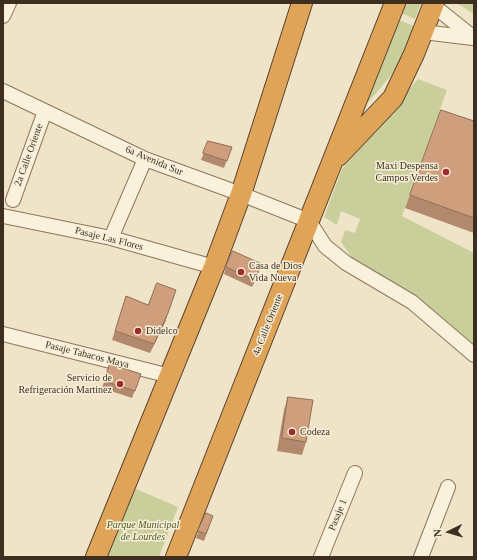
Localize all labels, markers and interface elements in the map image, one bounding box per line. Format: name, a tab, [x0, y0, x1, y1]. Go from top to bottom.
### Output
street label: 2a Calle Oriente	[12, 122, 46, 188]
street label: 6a Avenida Sur	[123, 143, 185, 179]
place label: Maxi Despensa Campos Verdes	[376, 160, 438, 184]
marker: Maxi Despensa Campos Verdes	[441, 167, 451, 177]
street label: Pasaje Las Flores	[74, 225, 144, 253]
place label: Casa de Dios Vida Nueva	[249, 260, 302, 284]
marker: Casa de Dios Vida Nueva	[236, 267, 246, 277]
street label: 4a Calle Oriente	[250, 292, 286, 358]
place label: Didelco	[146, 325, 178, 337]
marker: Didelco	[133, 326, 143, 336]
street label: Pasaje Tabacos Maya	[44, 339, 130, 371]
place label: Servicio de Refrigeración Martinez	[18, 372, 112, 396]
marker: Servicio de Refrigeración Martinez	[115, 379, 125, 389]
place label: Codeza	[300, 426, 330, 438]
marker: Codeza	[287, 427, 297, 437]
street label: Pasaje 1	[326, 497, 350, 533]
north arrow	[429, 512, 469, 552]
park label: Parque Municipal de Lourdes	[107, 519, 179, 542]
text: N	[431, 529, 443, 538]

